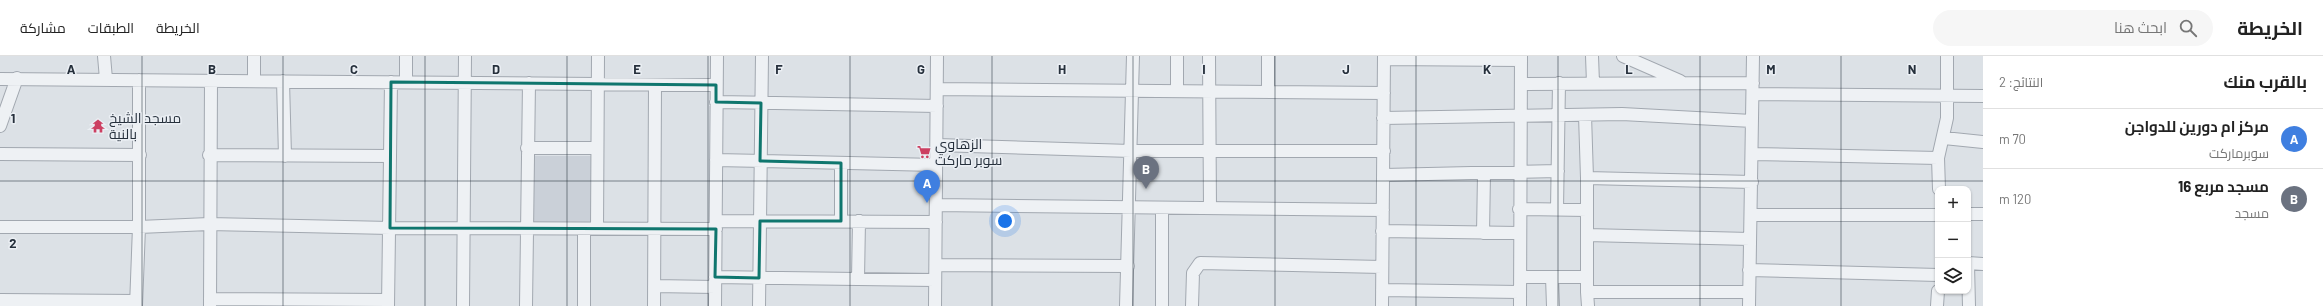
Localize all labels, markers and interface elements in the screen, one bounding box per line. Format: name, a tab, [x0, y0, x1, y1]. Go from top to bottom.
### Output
search box	[1933, 10, 2213, 46]
text: الخريطة	[2237, 16, 2303, 39]
icon: search	[2177, 17, 2199, 39]
text: ابحث هنا	[2114, 18, 2167, 36]
text: مشاركة	[20, 19, 66, 36]
text: الطبقات	[88, 19, 134, 36]
text: الخريطة	[156, 19, 200, 36]
text: A	[67, 61, 76, 77]
text: B	[208, 61, 216, 77]
text: C	[350, 61, 358, 77]
text: D	[492, 61, 500, 77]
text: E	[633, 61, 641, 77]
text: F	[775, 61, 783, 77]
text: G	[917, 61, 925, 77]
text: H	[1058, 61, 1066, 77]
text: I	[1202, 61, 1206, 77]
text: J	[1342, 61, 1350, 77]
text: K	[1483, 61, 1491, 77]
text: L	[1625, 61, 1633, 77]
text: M	[1766, 61, 1776, 77]
text: N	[1908, 61, 1916, 77]
text: بالقرب منك	[2223, 71, 2307, 91]
text: النتائج: 2	[1999, 74, 2043, 90]
place label: مسجد الشيخ بالنية	[109, 109, 181, 142]
text: 1	[11, 110, 15, 126]
text: مركز ام دورين للدواجن	[2125, 117, 2269, 135]
temple icon: مسجد الشيخ بالنية	[90, 118, 106, 134]
text: 70 m	[1999, 131, 2026, 147]
text: A	[2290, 131, 2298, 147]
place label: الزهاوي سوبر ماركت	[935, 135, 1002, 168]
supermarket icon: الزهاوي سوبر ماركت	[916, 144, 932, 160]
text: سوبرماركت	[2209, 145, 2269, 161]
pin: B	[1133, 156, 1159, 189]
pin: A	[914, 170, 940, 203]
text: مسجد مربع 16	[2178, 177, 2269, 195]
map controls	[1935, 186, 1971, 294]
button: +	[1935, 186, 1971, 222]
text: 120 m	[1999, 191, 2031, 207]
text: B	[2290, 191, 2298, 207]
text: مسجد	[2235, 205, 2269, 221]
your location	[995, 211, 1015, 231]
button: −	[1935, 222, 1971, 258]
text: 2	[9, 235, 17, 251]
button: layers	[1935, 258, 1971, 294]

